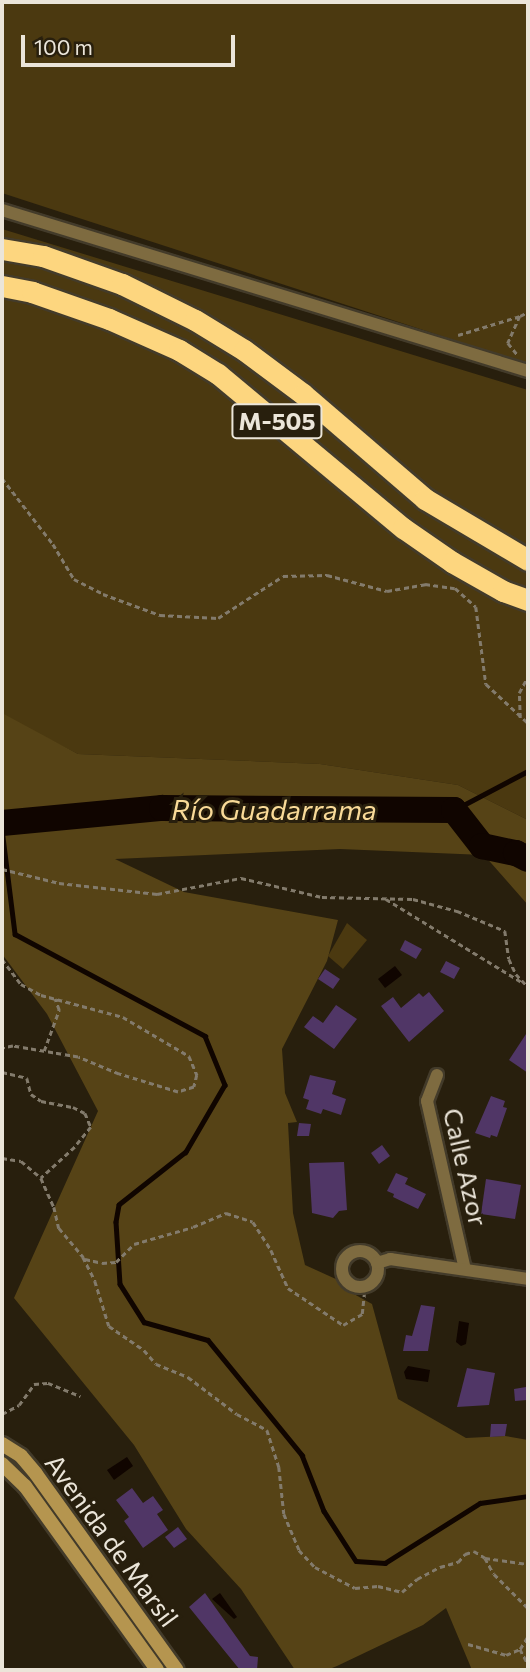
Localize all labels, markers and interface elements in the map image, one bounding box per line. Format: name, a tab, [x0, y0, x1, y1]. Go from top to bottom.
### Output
scale bar	[24, 21, 238, 65]
text: 100 m	[34, 34, 93, 59]
road number: M-505	[230, 400, 324, 442]
water label: Río Guadarrama	[171, 792, 377, 826]
street label: Calle Azor	[437, 1105, 495, 1229]
street label: Avenida de Marsil	[39, 1448, 185, 1632]

